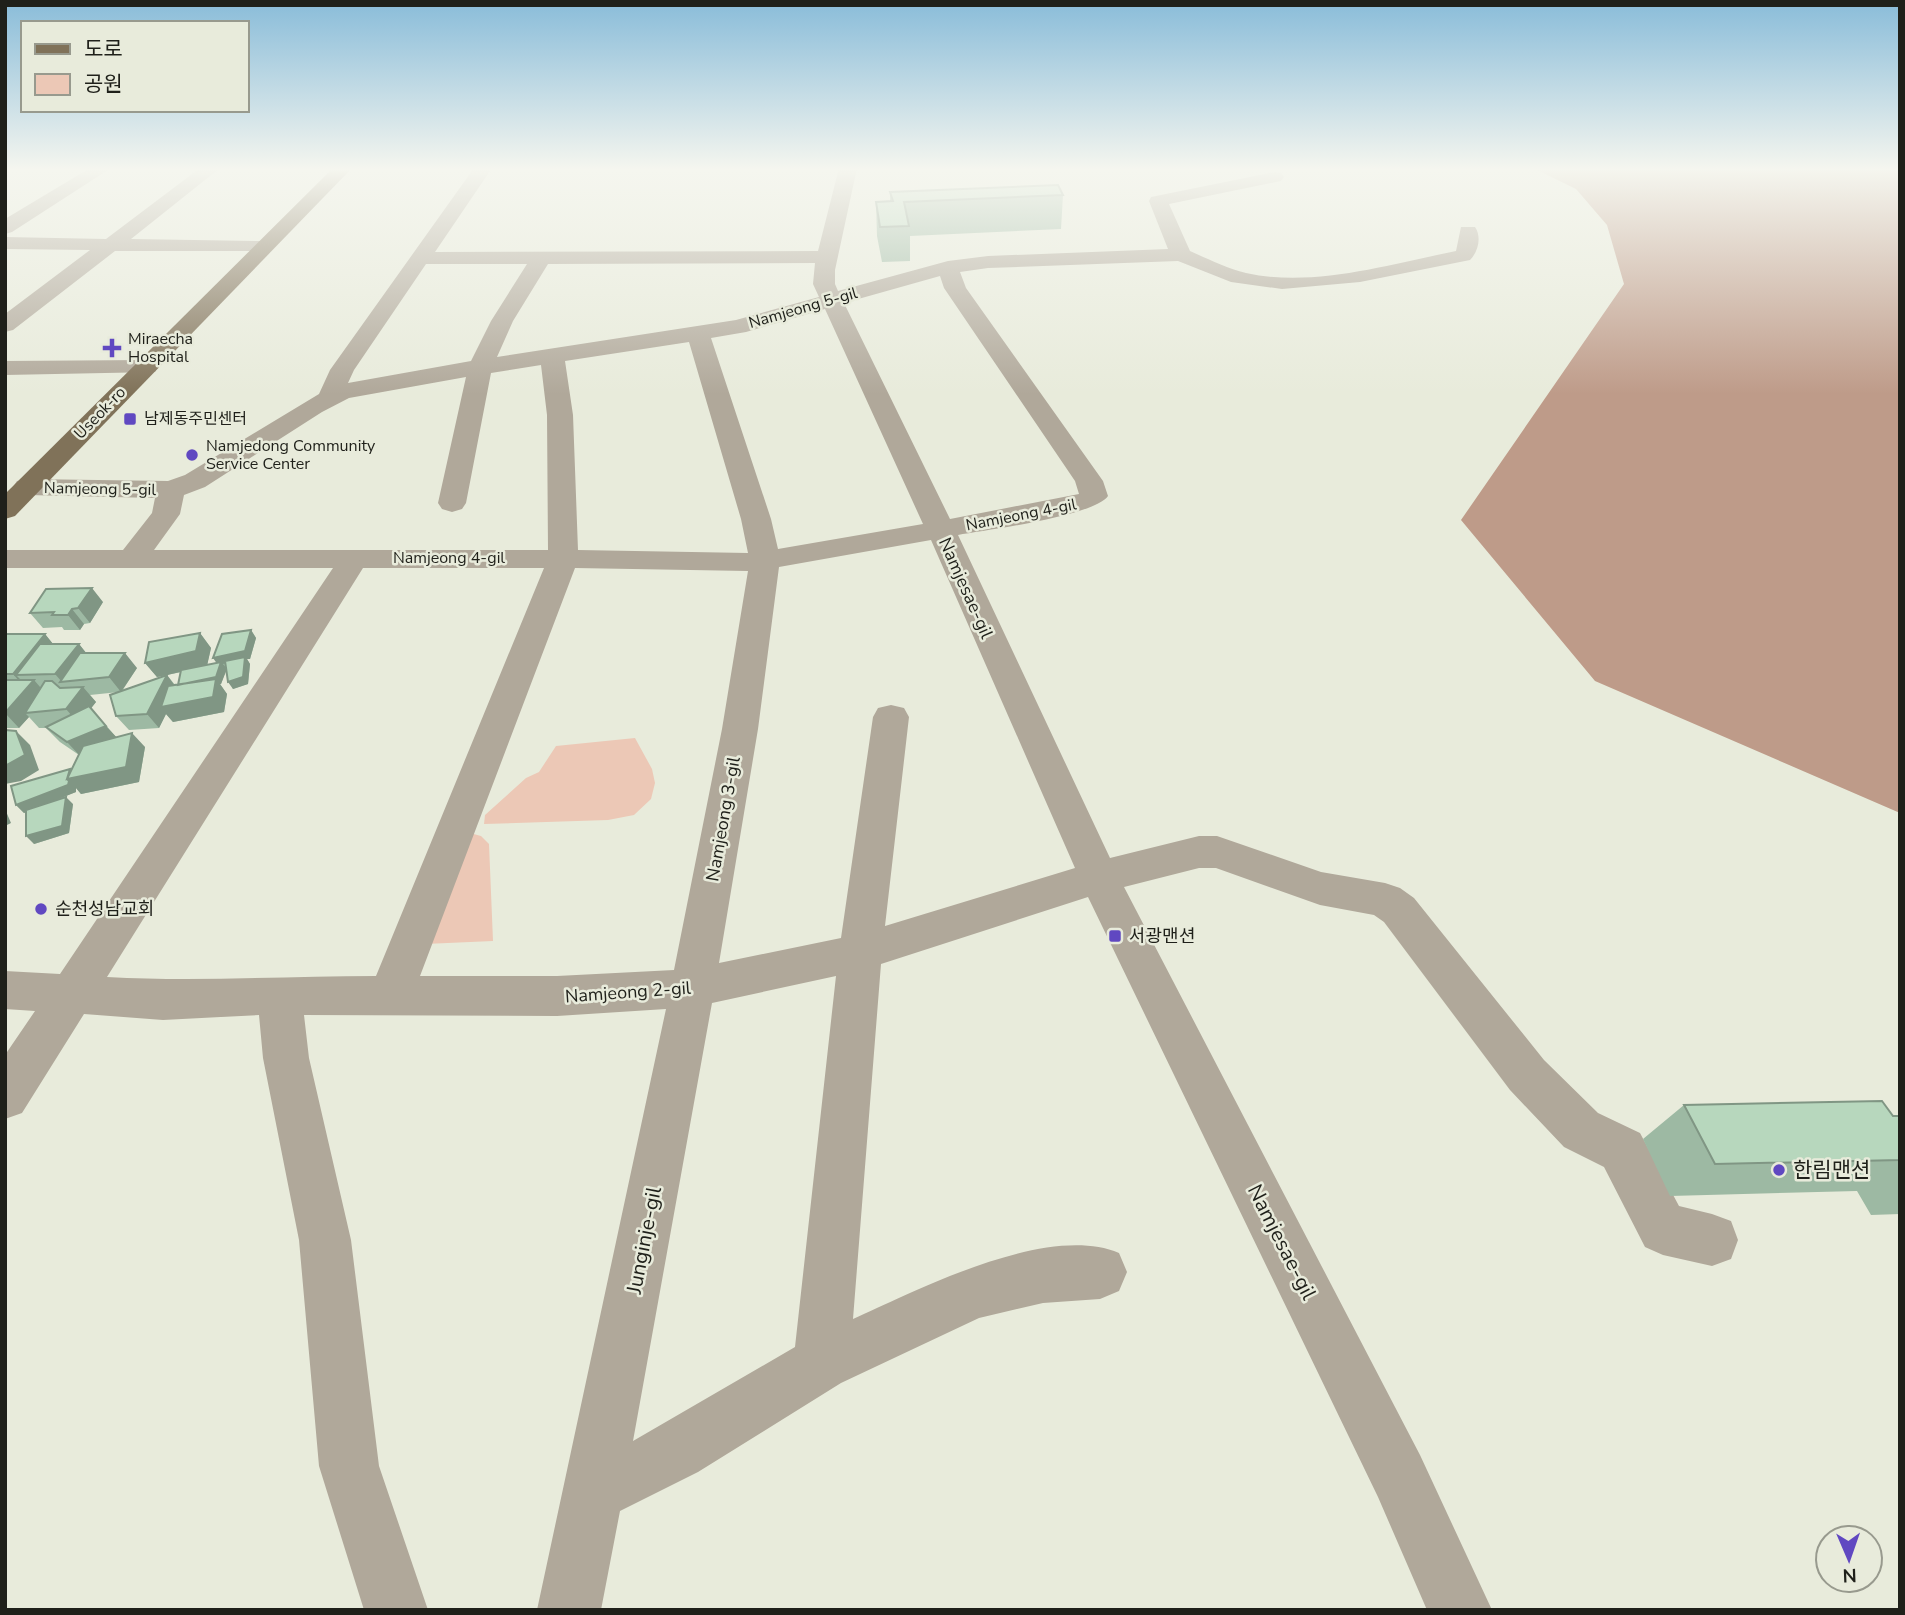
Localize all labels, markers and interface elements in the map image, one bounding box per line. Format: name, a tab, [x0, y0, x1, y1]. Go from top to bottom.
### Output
legend	[21, 21, 248, 112]
text: 도로	[84, 35, 123, 63]
text: 공원	[84, 70, 123, 98]
street label: Namjeong 5-gil	[746, 282, 860, 334]
place label: Miraecha Hospital	[128, 328, 193, 368]
marker: Miraecha Hospital	[102, 338, 122, 358]
street label: Useok-ro	[69, 382, 131, 444]
place label: 남제동주민센터	[144, 408, 247, 430]
marker: 남제동주민센터	[122, 411, 138, 427]
place label: Namjedong Community Service Center	[206, 435, 376, 475]
marker: Namjedong Community Service Center	[184, 447, 200, 463]
street label: Namjeong 5-gil	[44, 477, 157, 501]
street label: Namjeong 4-gil	[964, 493, 1078, 537]
street label: Namjesae-gil	[933, 534, 999, 643]
street label: Namjeong 4-gil	[393, 547, 505, 569]
street label: Namjeong 3-gil	[700, 754, 746, 883]
place label: 순천성남교회	[55, 897, 154, 921]
marker: 순천성남교회	[33, 901, 49, 917]
place label: 서광맨션	[1129, 924, 1195, 948]
marker: 서광맨션	[1107, 928, 1123, 944]
street label: Namjeong 2-gil	[564, 976, 692, 1008]
place label: 한림맨션	[1793, 1156, 1870, 1184]
marker: 한림맨션	[1771, 1162, 1787, 1178]
street label: Namjesae-gil	[1241, 1179, 1323, 1305]
street label: Junginje-gil	[620, 1183, 668, 1297]
north arrow	[1814, 1524, 1884, 1594]
text: N	[1842, 1562, 1857, 1588]

